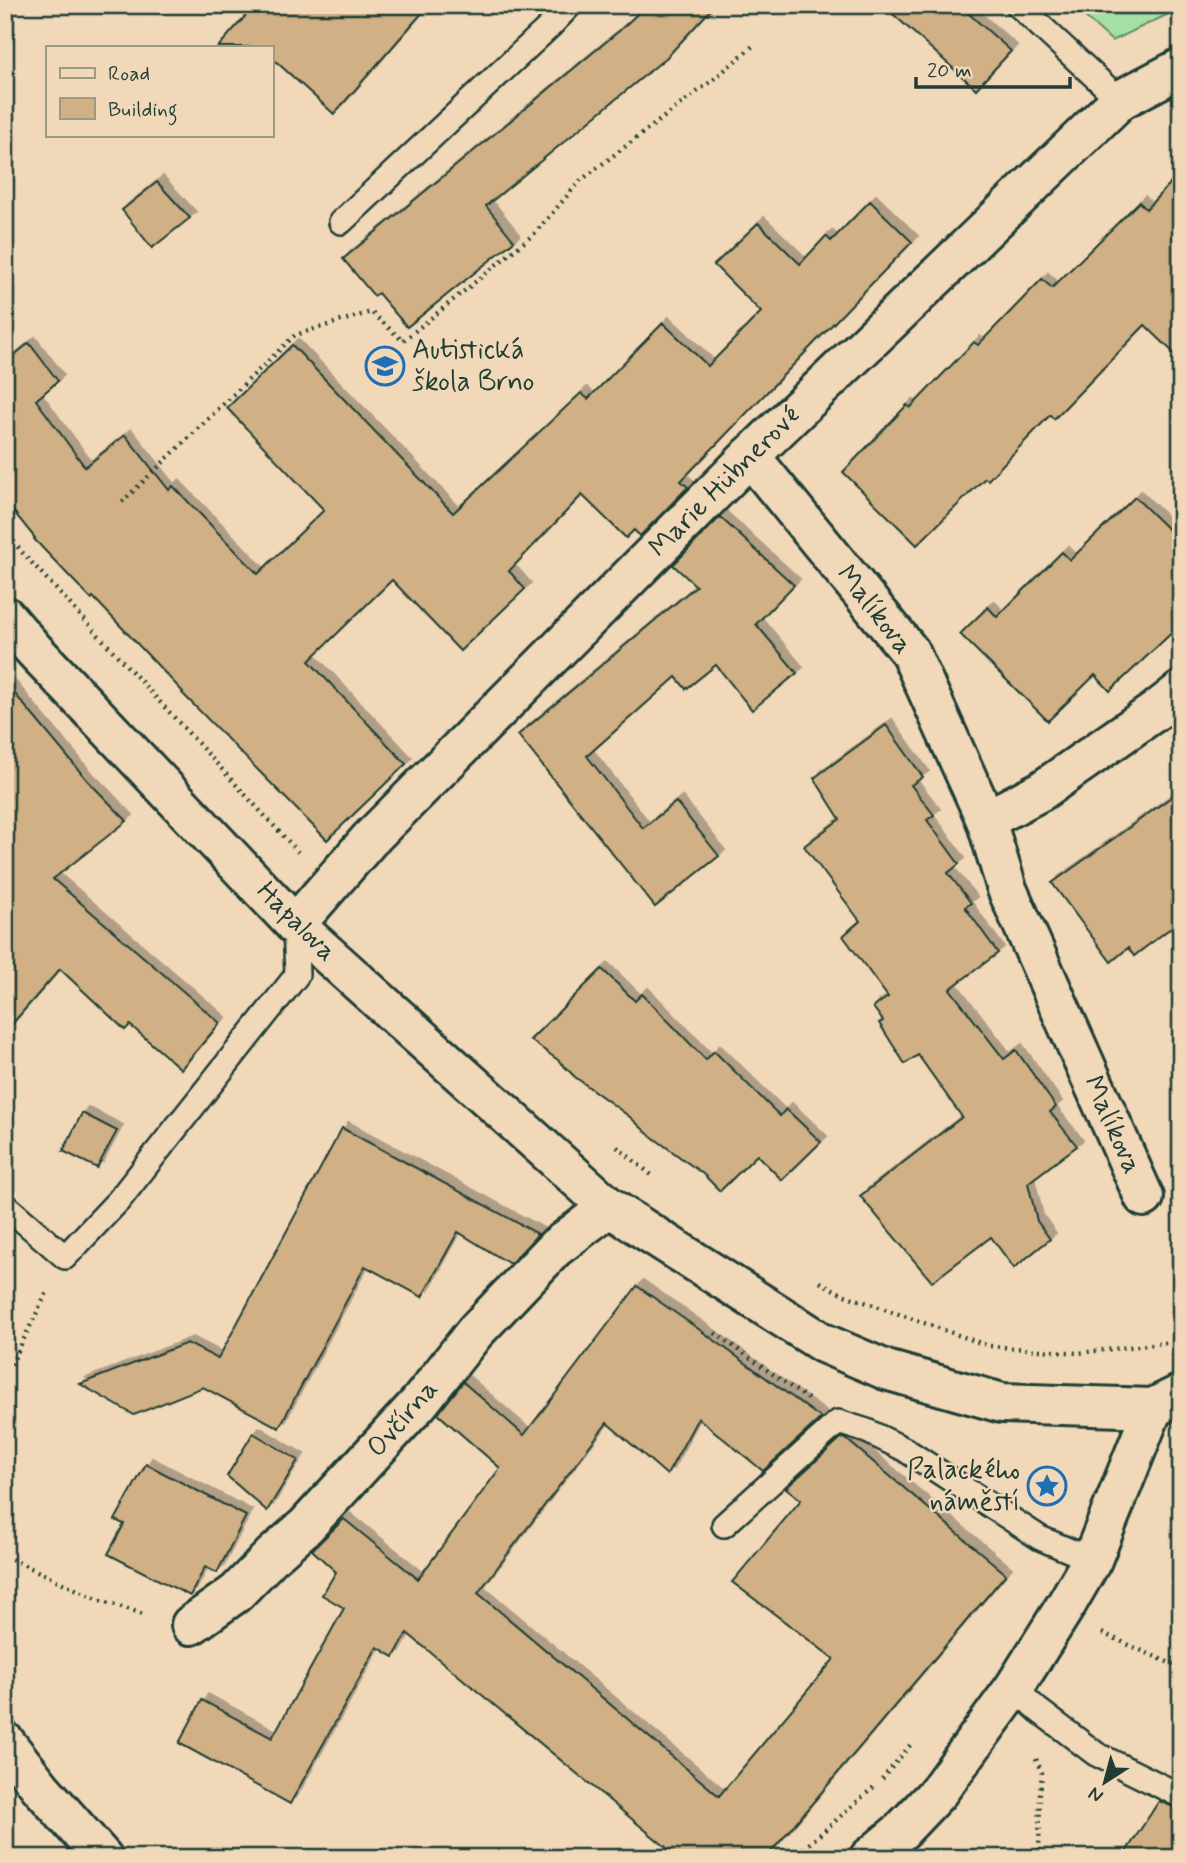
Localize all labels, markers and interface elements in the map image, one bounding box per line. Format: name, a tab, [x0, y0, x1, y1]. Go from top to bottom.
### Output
legend	[46, 46, 273, 136]
scale bar	[916, 46, 1070, 90]
text: 20 m	[927, 57, 972, 85]
text: Road	[108, 60, 150, 88]
text: Building	[108, 96, 178, 126]
place label: Autistická škola Brno	[412, 332, 534, 401]
school or university icon: Autistická škola Brno	[364, 345, 406, 387]
street label: Marie Hübnerové	[641, 398, 809, 566]
street label: Malíkova	[827, 558, 921, 662]
street label: Hapalova	[248, 874, 344, 970]
street label: Malíkova	[1074, 1070, 1150, 1180]
street label: Ovčírna	[359, 1372, 447, 1466]
place label: Palackého náměstí	[907, 1452, 1020, 1521]
place icon: Palackého náměstí	[1026, 1465, 1068, 1507]
north arrow	[1070, 1748, 1140, 1818]
text: N	[1083, 1781, 1108, 1808]

